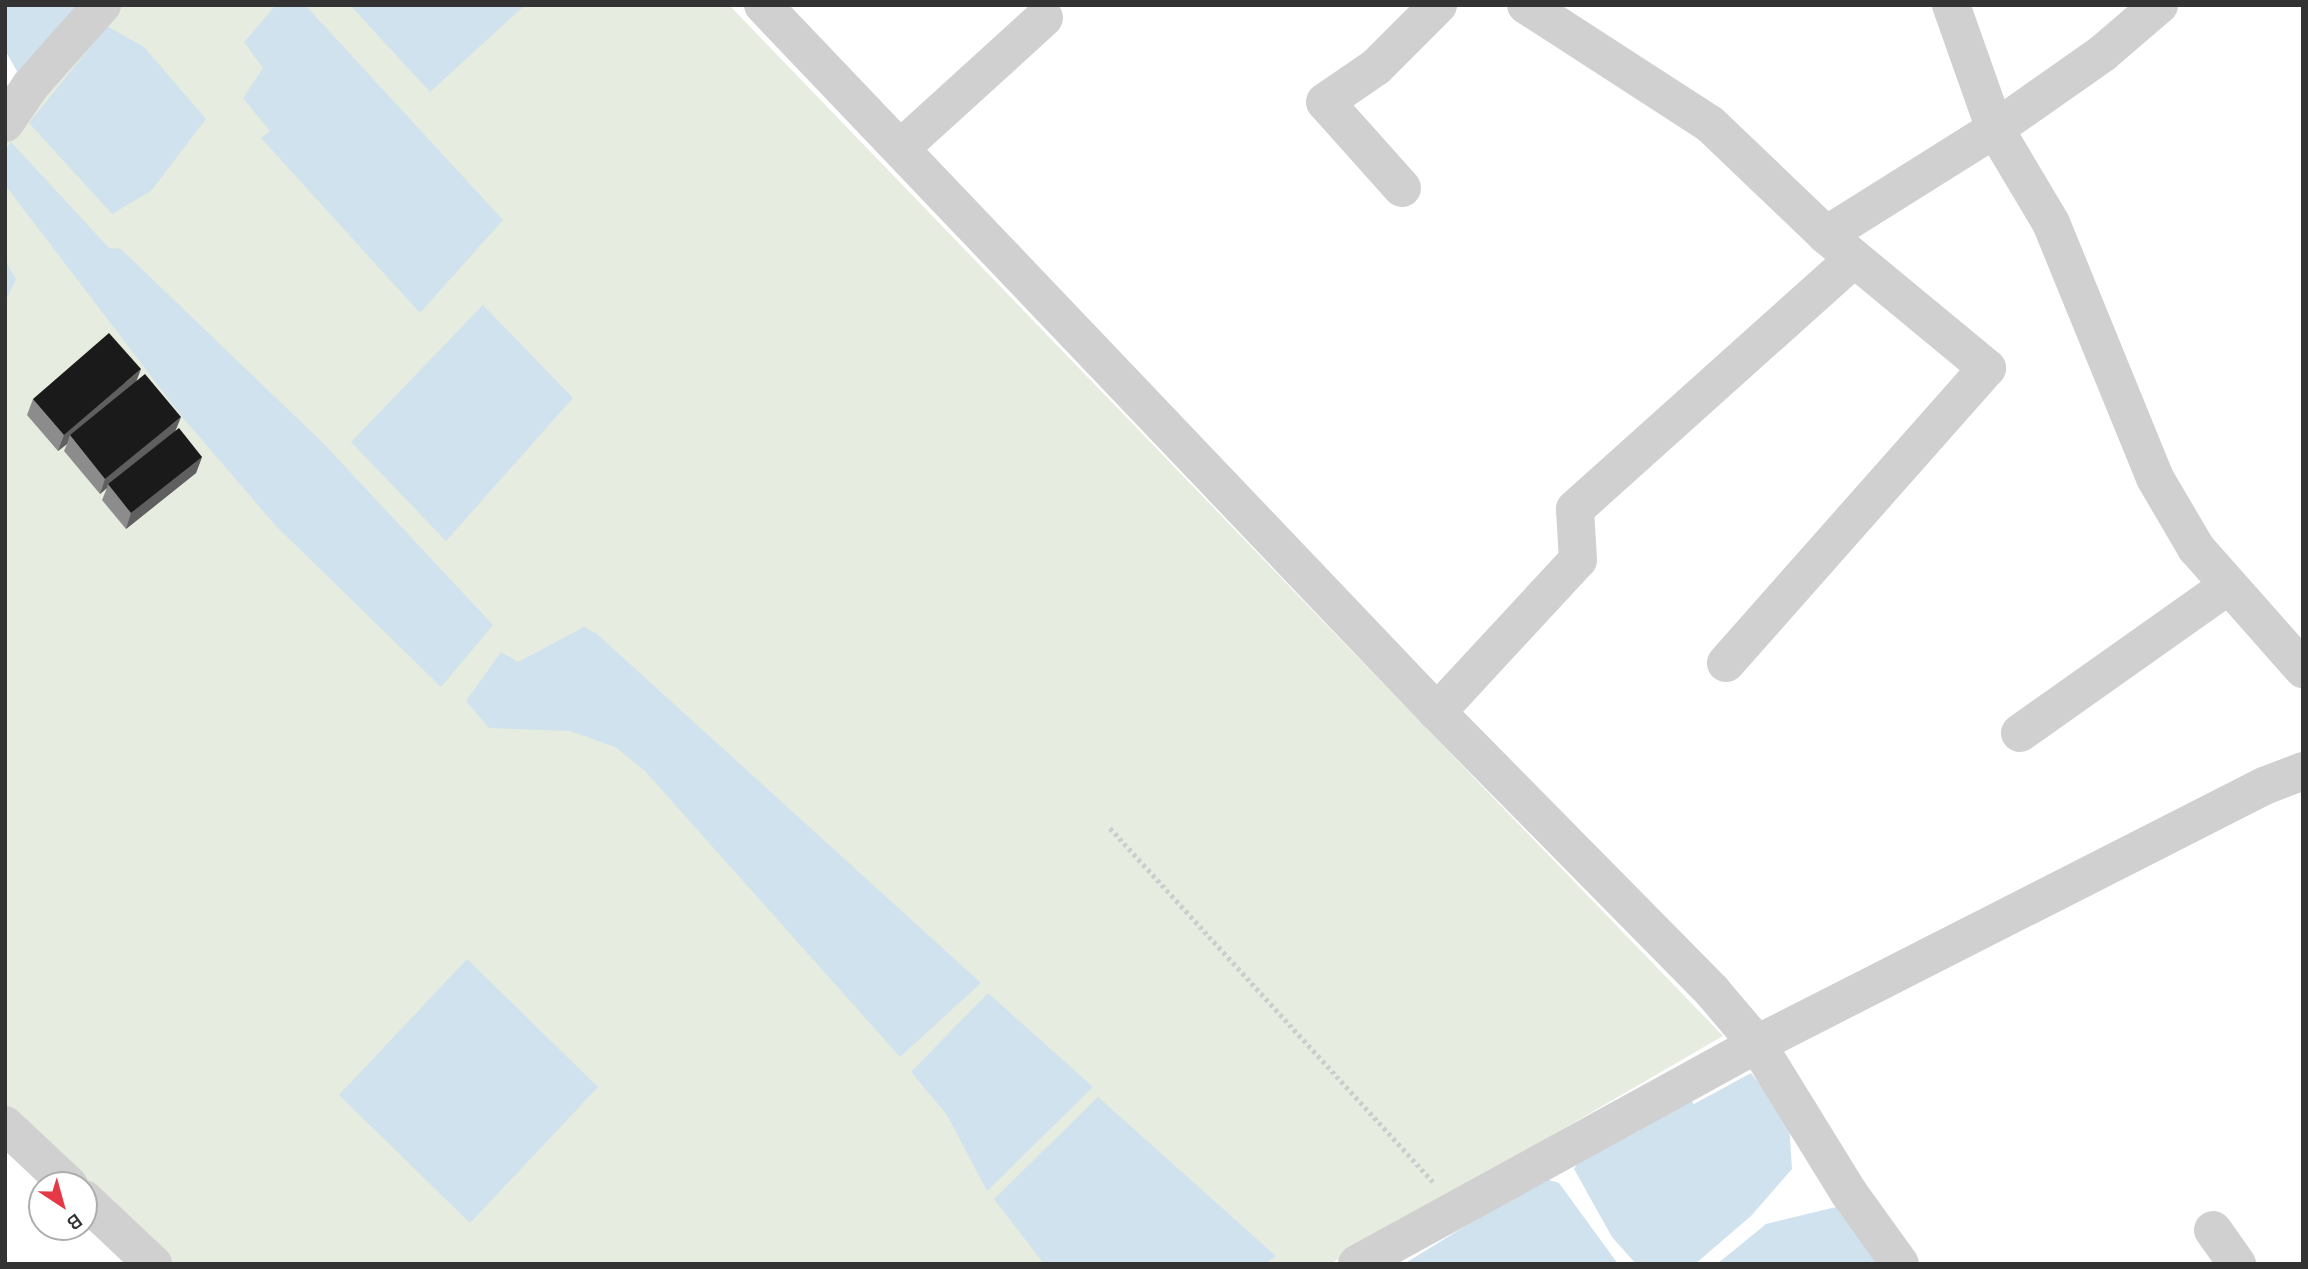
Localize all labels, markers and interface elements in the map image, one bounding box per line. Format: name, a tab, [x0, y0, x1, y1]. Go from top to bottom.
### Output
north arrow	[28, 1171, 98, 1241]
text: B	[61, 1207, 87, 1236]

